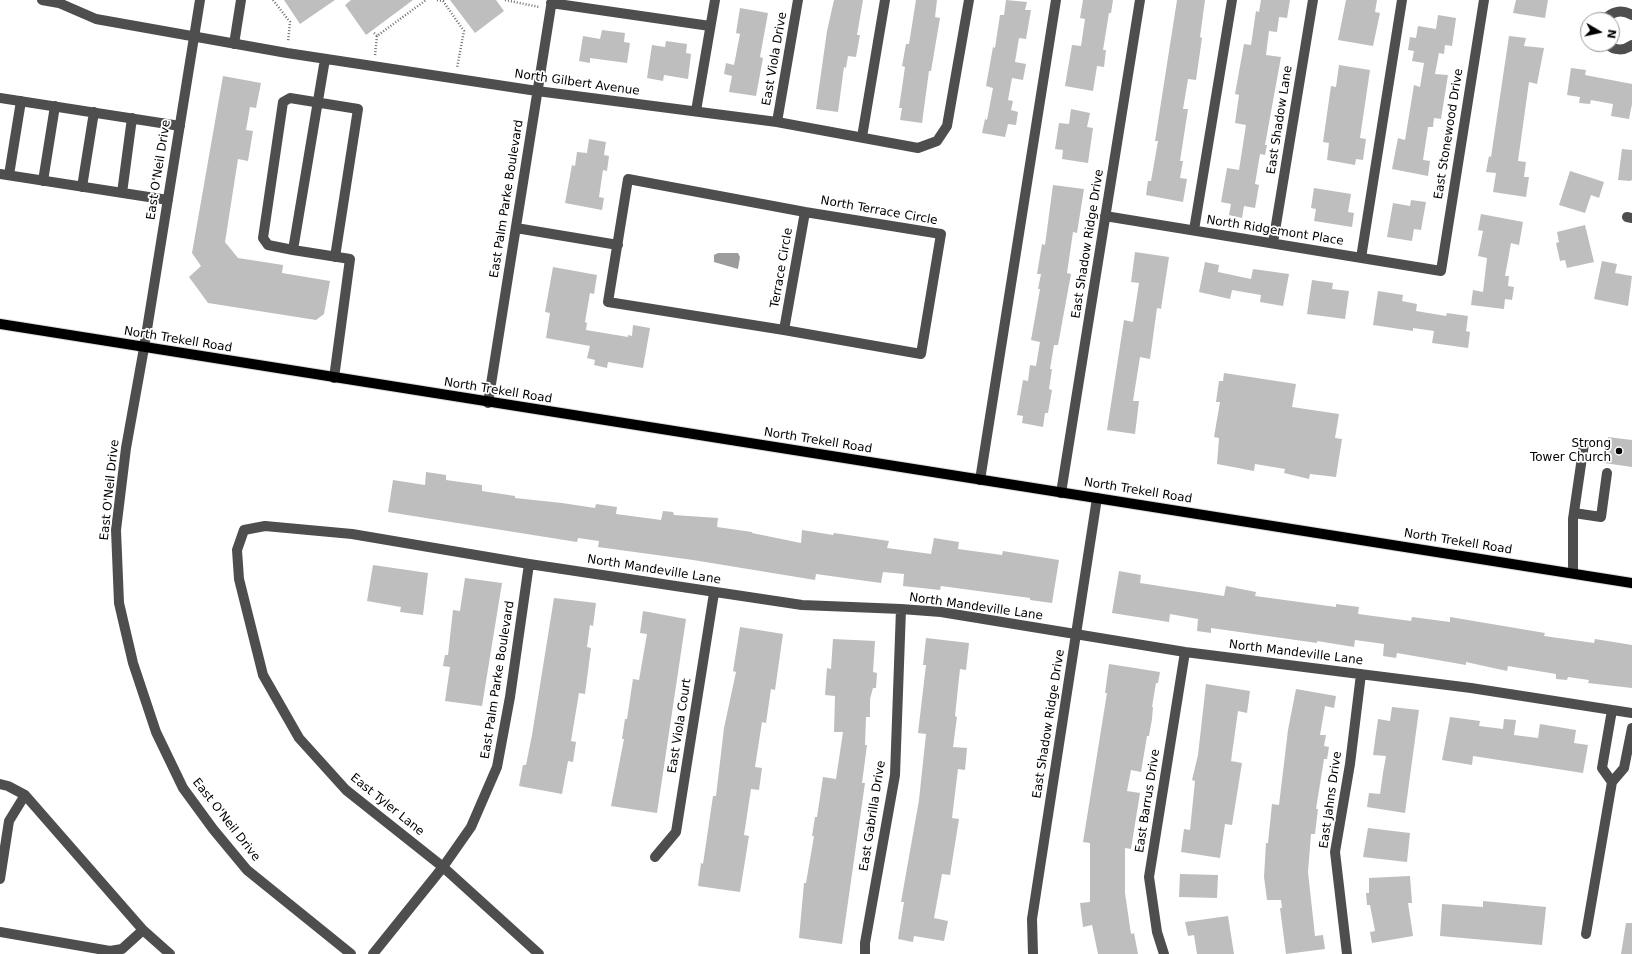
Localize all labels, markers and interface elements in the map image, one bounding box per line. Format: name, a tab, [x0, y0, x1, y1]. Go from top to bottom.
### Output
street label: East Viola Drive	[760, 11, 790, 107]
north arrow	[1580, 12, 1620, 52]
text: N	[1604, 28, 1618, 39]
street label: East Shadow Lane	[1264, 65, 1296, 175]
street label: North Gilbert Avenue	[513, 67, 641, 99]
street label: East Stonewood Drive	[1432, 68, 1466, 200]
street label: East O'Neil Drive	[144, 119, 174, 221]
street label: East Palm Parke Boulevard	[487, 119, 527, 279]
street label: East Shadow Ridge Drive	[1069, 168, 1107, 320]
street label: North Terrace Circle	[819, 194, 939, 228]
street label: North Ridgemont Place	[1205, 213, 1345, 249]
street label: Terrace Circle	[768, 227, 796, 309]
street label: North Trekell Road	[123, 324, 233, 356]
street label: North Trekell Road	[443, 375, 553, 407]
street label: North Trekell Road	[763, 425, 873, 457]
place label: Strong Tower Church	[1530, 437, 1611, 465]
street label: East O'Neil Drive	[98, 439, 122, 541]
marker: Strong Tower Church	[1614, 446, 1624, 456]
street label: North Trekell Road	[1083, 475, 1193, 507]
street label: North Trekell Road	[1403, 526, 1513, 558]
street label: North Mandeville Lane	[586, 552, 722, 588]
street label: North Mandeville Lane	[908, 590, 1044, 624]
street label: East Palm Parke Boulevard	[478, 600, 518, 760]
street label: North Mandeville Lane	[1228, 638, 1364, 668]
street label: East Shadow Ridge Drive	[1030, 648, 1068, 800]
street label: East Viola Court	[665, 678, 695, 774]
street label: East Barrus Drive	[1133, 748, 1163, 854]
street label: East Jahns Drive	[1317, 751, 1345, 849]
street label: East Gabrilla Drive	[857, 760, 889, 872]
street label: East Tyler Lane	[347, 771, 427, 839]
street label: East O'Neil Drive	[189, 776, 263, 864]

